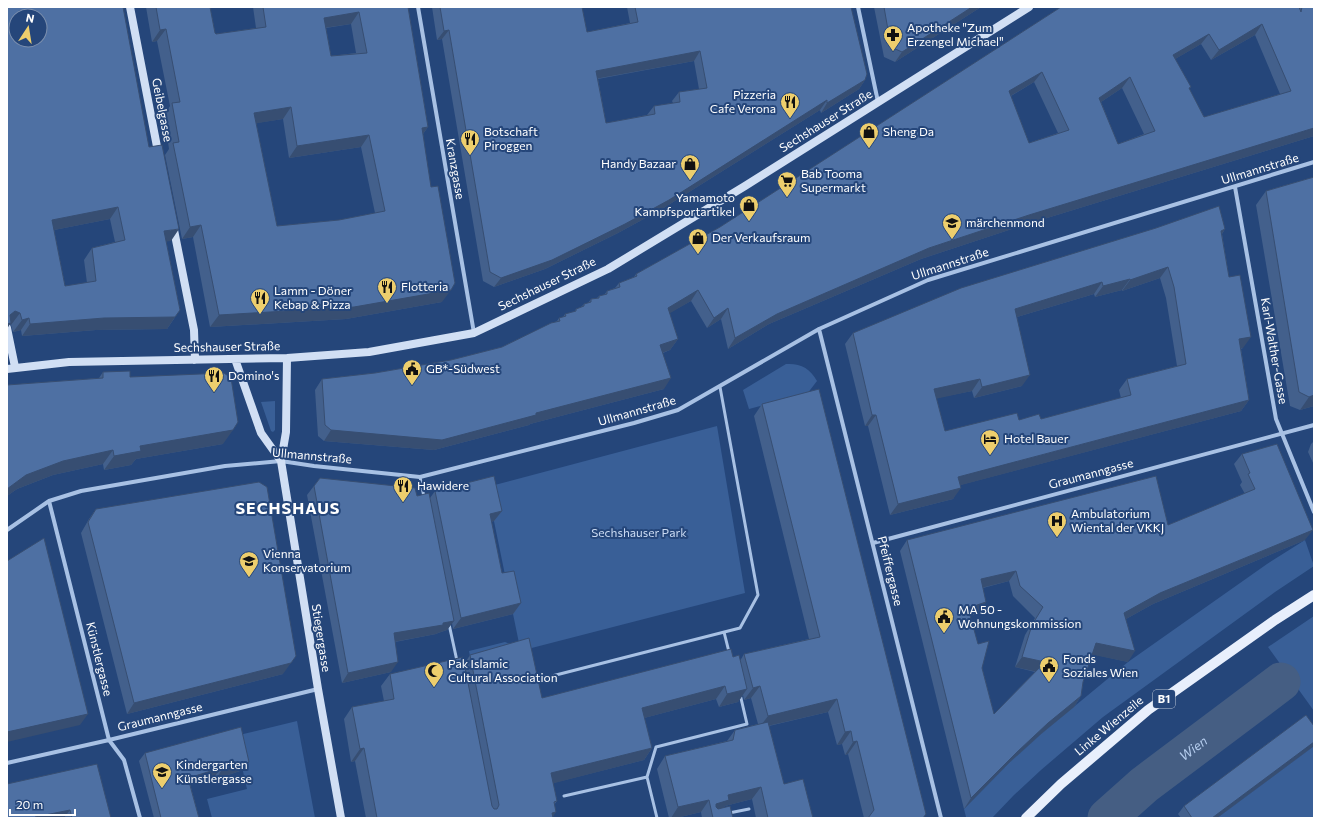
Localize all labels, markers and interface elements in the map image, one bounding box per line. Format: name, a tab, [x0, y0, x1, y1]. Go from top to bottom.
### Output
north arrow	[8, 8, 48, 48]
text: N	[25, 11, 36, 25]
place label: Apotheke "Zum Erzengel Michael"	[907, 20, 1004, 48]
pharmacy icon: Apotheke "Zum Erzengel Michael"	[882, 24, 904, 52]
street label: Geibelgasse	[150, 77, 176, 143]
street label: Sechshauser Straße	[776, 86, 874, 154]
place label: Pizzeria Cafe Verona	[710, 87, 776, 115]
restaurant icon: Pizzeria Cafe Verona	[779, 91, 801, 119]
shop icon: Sheng Da	[858, 121, 880, 149]
place label: Botschaft Piroggen	[484, 124, 538, 152]
place label: Sheng Da	[883, 124, 934, 138]
restaurant icon: Botschaft Piroggen	[459, 128, 481, 156]
street label: Kranzgasse	[444, 137, 468, 200]
street label: Ullmannstraße	[1219, 150, 1300, 186]
shop icon: Handy Bazaar	[679, 153, 701, 181]
place label: Handy Bazaar	[601, 156, 676, 170]
place label: Bab Tooma Supermarkt	[801, 166, 866, 194]
supermarket icon: Bab Tooma Supermarkt	[776, 170, 798, 198]
place label: Yamamoto Kampfsportartikel	[634, 190, 735, 218]
shop icon: Yamamoto Kampfsportartikel	[738, 194, 760, 222]
school or university icon: märchenmond	[941, 212, 963, 240]
place label: märchenmond	[966, 215, 1045, 229]
shop icon: Der Verkaufsraum	[687, 227, 709, 255]
place label: Der Verkaufsraum	[712, 230, 810, 244]
street label: Ullmannstraße	[909, 244, 990, 282]
street label: Sechshauser Straße	[496, 253, 598, 313]
restaurant icon: Flotteria	[376, 276, 398, 304]
place label: Flotteria	[401, 279, 448, 293]
place label: Lamm - Döner Kebap & Pizza	[274, 283, 352, 311]
restaurant icon: Lamm - Döner Kebap & Pizza	[249, 287, 271, 315]
street label: Karl-Walther-Gasse	[1259, 297, 1291, 405]
street label: Sechshauser Straße	[173, 338, 280, 354]
public building icon: GB*-Südwest	[401, 358, 423, 386]
place label: GB*-Südwest	[426, 361, 500, 375]
restaurant icon: Domino's	[203, 365, 225, 393]
place label: Domino's	[228, 368, 280, 382]
street label: Ullmannstraße	[596, 392, 677, 428]
hotel icon: Hotel Bauer	[979, 428, 1001, 456]
place label: Hotel Bauer	[1004, 431, 1069, 445]
street label: Ullmannstraße	[271, 445, 353, 465]
street label: Graumanngasse	[1047, 455, 1135, 491]
restaurant icon: Hawidere	[392, 475, 414, 503]
place label: Hawidere	[417, 478, 469, 492]
district label: SECHSHAUS	[236, 498, 340, 517]
place label: Ambulatorium Wiental der VKKJ	[1071, 506, 1164, 535]
hospital icon: Ambulatorium Wiental der VKKJ	[1046, 510, 1068, 538]
park label: Sechshauser Park	[591, 525, 687, 539]
street label: Pfeiffergasse	[876, 534, 906, 607]
place label: Vienna Konservatorium	[263, 546, 351, 574]
school or university icon: Vienna Konservatorium	[238, 550, 260, 578]
place label: MA 50 - Wohnungskommission	[958, 602, 1081, 630]
street label: Stiegergasse	[310, 603, 334, 673]
public building icon: MA 50 - Wohnungskommission	[933, 606, 955, 634]
street label: Künstlergasse	[84, 620, 116, 697]
place label: Fonds Soziales Wien	[1063, 651, 1138, 679]
public building icon: Fonds Soziales Wien	[1038, 655, 1060, 683]
place label: Pak Islamic Cultural Association	[448, 656, 558, 684]
mosque icon: Pak Islamic Cultural Association	[423, 660, 445, 688]
road number: B1	[1153, 690, 1175, 708]
street label: Linke Wienzeile	[1071, 693, 1145, 758]
street label: Graumanngasse	[116, 699, 204, 733]
water label: Wien	[1176, 732, 1210, 764]
place label: Kindergarten Künstlergasse	[176, 757, 252, 785]
school or university icon: Kindergarten Künstlergasse	[151, 761, 173, 789]
scale bar	[10, 791, 75, 817]
text: 20 m	[16, 797, 43, 811]

